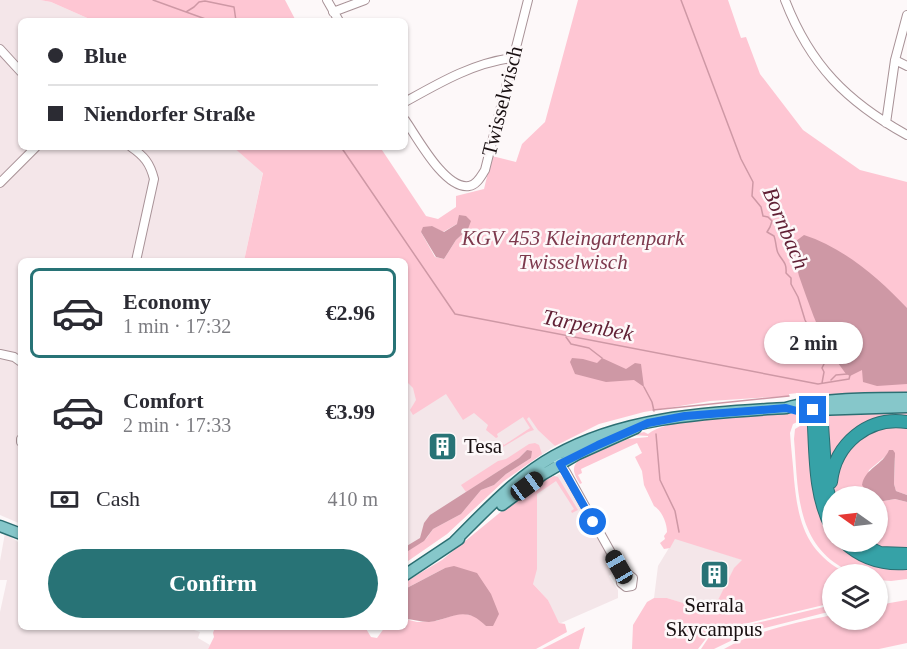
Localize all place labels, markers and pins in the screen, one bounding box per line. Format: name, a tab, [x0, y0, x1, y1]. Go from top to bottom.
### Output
building icon: Tesa	[427, 430, 459, 462]
place label: Tesa	[464, 434, 503, 458]
building icon: Serrala Skycampus	[698, 558, 730, 590]
place label: Serrala Skycampus	[666, 593, 762, 641]

